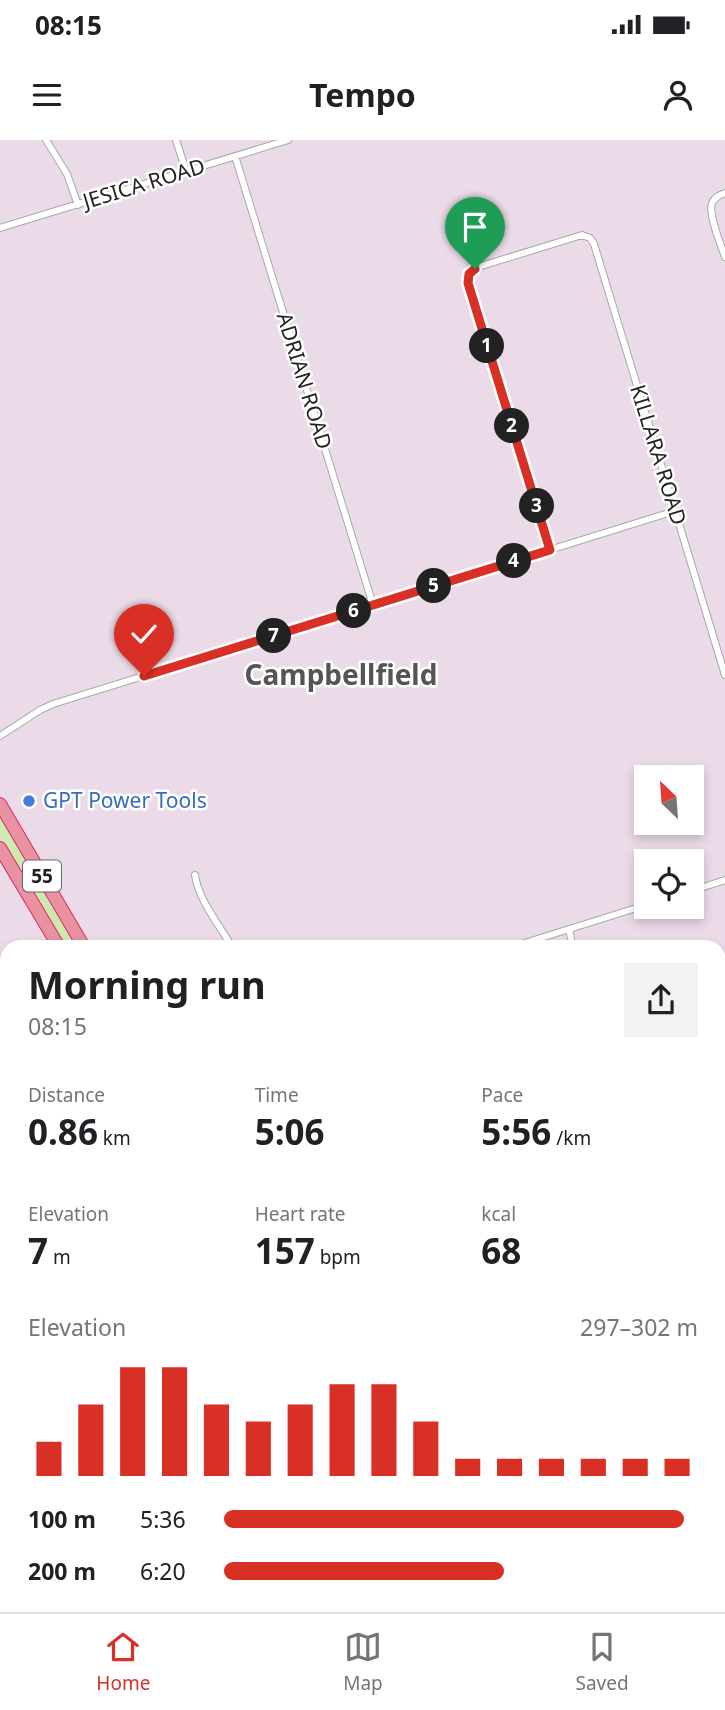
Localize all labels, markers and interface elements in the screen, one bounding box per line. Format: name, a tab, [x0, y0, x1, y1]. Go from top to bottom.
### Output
text: 08:15	[35, 7, 102, 43]
text: Tempo	[309, 73, 416, 116]
icon: menu	[28, 76, 66, 114]
icon: person	[659, 76, 697, 114]
street label: JESICA ROAD	[77, 151, 208, 215]
pin	[445, 197, 505, 269]
icon: arrive	[456, 208, 494, 246]
street label: ADRIAN ROAD	[271, 309, 339, 452]
pin: 1	[470, 328, 504, 364]
text: 1	[481, 332, 492, 358]
street label: KILLARA ROAD	[624, 381, 694, 528]
pin: 2	[494, 408, 530, 444]
text: 2	[506, 412, 517, 438]
pin: 3	[520, 488, 554, 524]
text: 3	[531, 492, 542, 518]
pin: 4	[496, 544, 532, 578]
text: 4	[508, 547, 519, 573]
pin: 5	[416, 568, 452, 604]
text: 5	[428, 572, 439, 598]
pin: 6	[336, 594, 372, 629]
text: 6	[348, 597, 359, 623]
pin	[114, 604, 174, 676]
icon: check	[125, 615, 163, 653]
pin: 7	[256, 618, 292, 654]
text: 7	[268, 622, 279, 648]
district label: Campbellfield	[245, 655, 437, 693]
north arrow	[634, 765, 704, 835]
map controls	[634, 765, 704, 919]
place label: GPT Power Tools	[43, 786, 207, 814]
marker: GPT Power Tools	[21, 793, 37, 809]
button: locate	[634, 849, 704, 919]
road number: 55	[23, 860, 61, 891]
text: Morning run	[28, 958, 266, 1010]
button: share	[624, 963, 698, 1037]
text: 08:15	[28, 1010, 87, 1042]
text: Distance	[28, 1082, 105, 1108]
text: Time	[255, 1082, 299, 1108]
text: Pace	[481, 1082, 523, 1108]
text: 0.86	[28, 1108, 98, 1155]
text: 5:06	[255, 1108, 325, 1155]
text: 5:56	[481, 1108, 551, 1155]
text: km	[98, 1125, 131, 1151]
text: /km	[551, 1125, 591, 1151]
text: Elevation	[28, 1201, 109, 1227]
text: Heart rate	[255, 1201, 345, 1227]
text: kcal	[481, 1201, 516, 1227]
text: 7	[28, 1227, 48, 1274]
text: 157	[255, 1227, 315, 1274]
text: 68	[481, 1227, 521, 1274]
text: m	[48, 1244, 71, 1270]
text: bpm	[315, 1244, 361, 1270]
text: Elevation	[28, 1311, 126, 1343]
text: 297–302 m	[580, 1311, 698, 1343]
text: 100 m	[28, 1503, 96, 1535]
text: 5:36	[140, 1503, 186, 1535]
text: 200 m	[28, 1555, 96, 1587]
text: 6:20	[140, 1555, 186, 1587]
tab: Home	[96, 1628, 150, 1696]
tab: Map	[343, 1628, 383, 1696]
tab: Saved	[575, 1628, 629, 1696]

